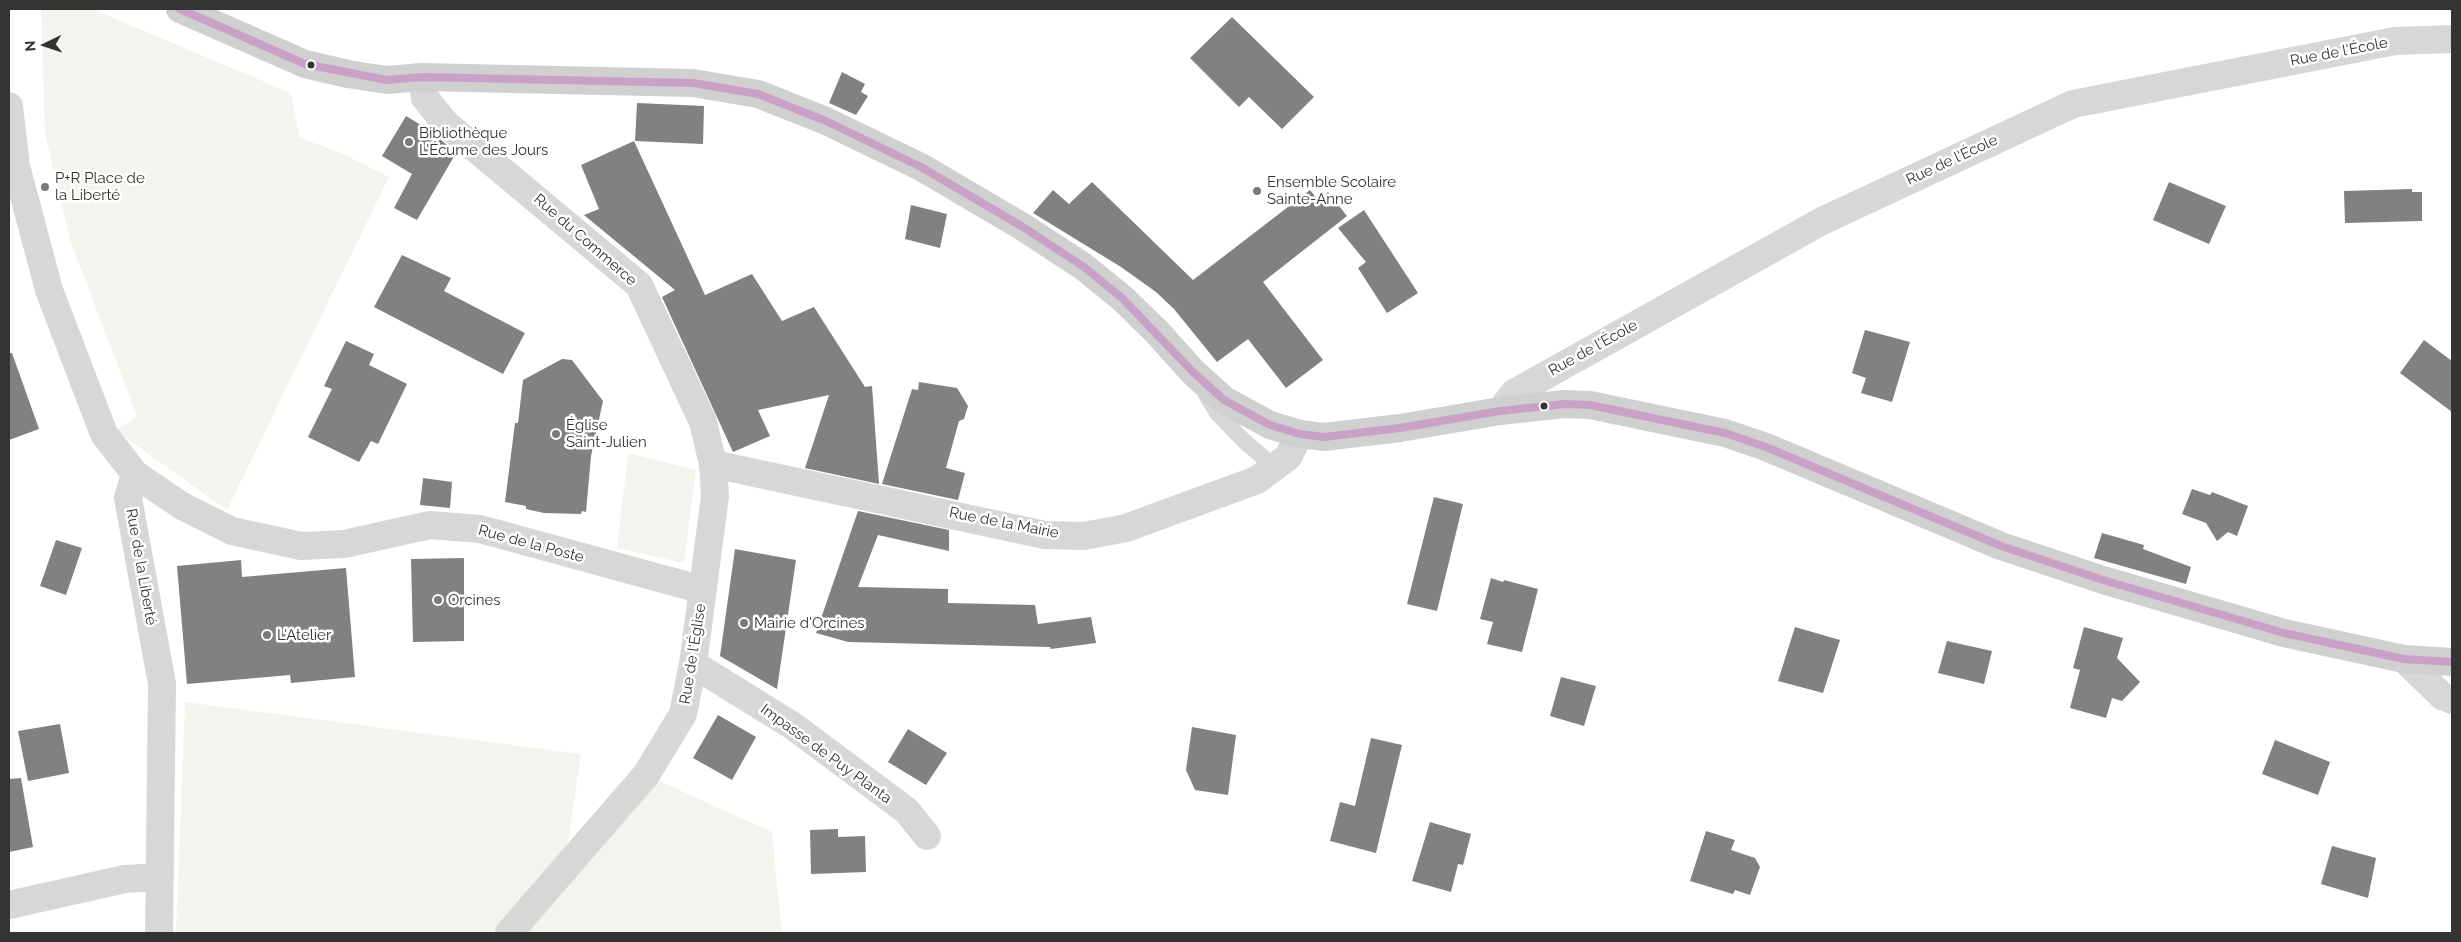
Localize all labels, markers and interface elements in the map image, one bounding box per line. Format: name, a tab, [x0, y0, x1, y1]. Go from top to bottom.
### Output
north arrow	[20, 20, 70, 70]
street label: Rue de l'École	[2289, 34, 2389, 70]
text: N	[22, 40, 38, 52]
unlabelled marker	[306, 60, 316, 70]
place label: Bibliothèque L'Écume des Jours	[419, 124, 548, 159]
street label: Rue de l'École	[1903, 131, 2001, 189]
marker: Bibliothèque L'Écume des Jours	[403, 136, 415, 148]
place label: P+R Place de la Liberté	[55, 169, 145, 204]
place label: Ensemble Scolaire Sainte-Anne	[1267, 173, 1396, 208]
marker: P+R Place de la Liberté	[39, 181, 51, 193]
marker: Ensemble Scolaire Sainte-Anne	[1251, 185, 1263, 197]
street label: Rue du Commerce	[530, 190, 640, 290]
street label: Rue de l'École	[1545, 316, 1641, 380]
unlabelled marker	[1539, 401, 1549, 411]
place label: Église Saint-Julien	[566, 416, 647, 451]
marker: Église Saint-Julien	[550, 428, 562, 440]
street label: Rue de la Mairie	[948, 504, 1060, 542]
street label: Rue de la Liberté	[122, 507, 160, 627]
street label: Rue de la Poste	[476, 521, 586, 567]
place label: Orcines	[448, 591, 501, 609]
marker: Orcines	[432, 594, 444, 606]
street label: Rue de l'Église	[676, 602, 710, 706]
place label: Mairie d'Orcines	[754, 614, 865, 632]
marker: Mairie d'Orcines	[738, 617, 750, 629]
place label: L'Atelier	[277, 626, 331, 644]
marker: L'Atelier	[261, 629, 273, 641]
street label: Impasse de Puy Planta	[757, 700, 895, 808]

